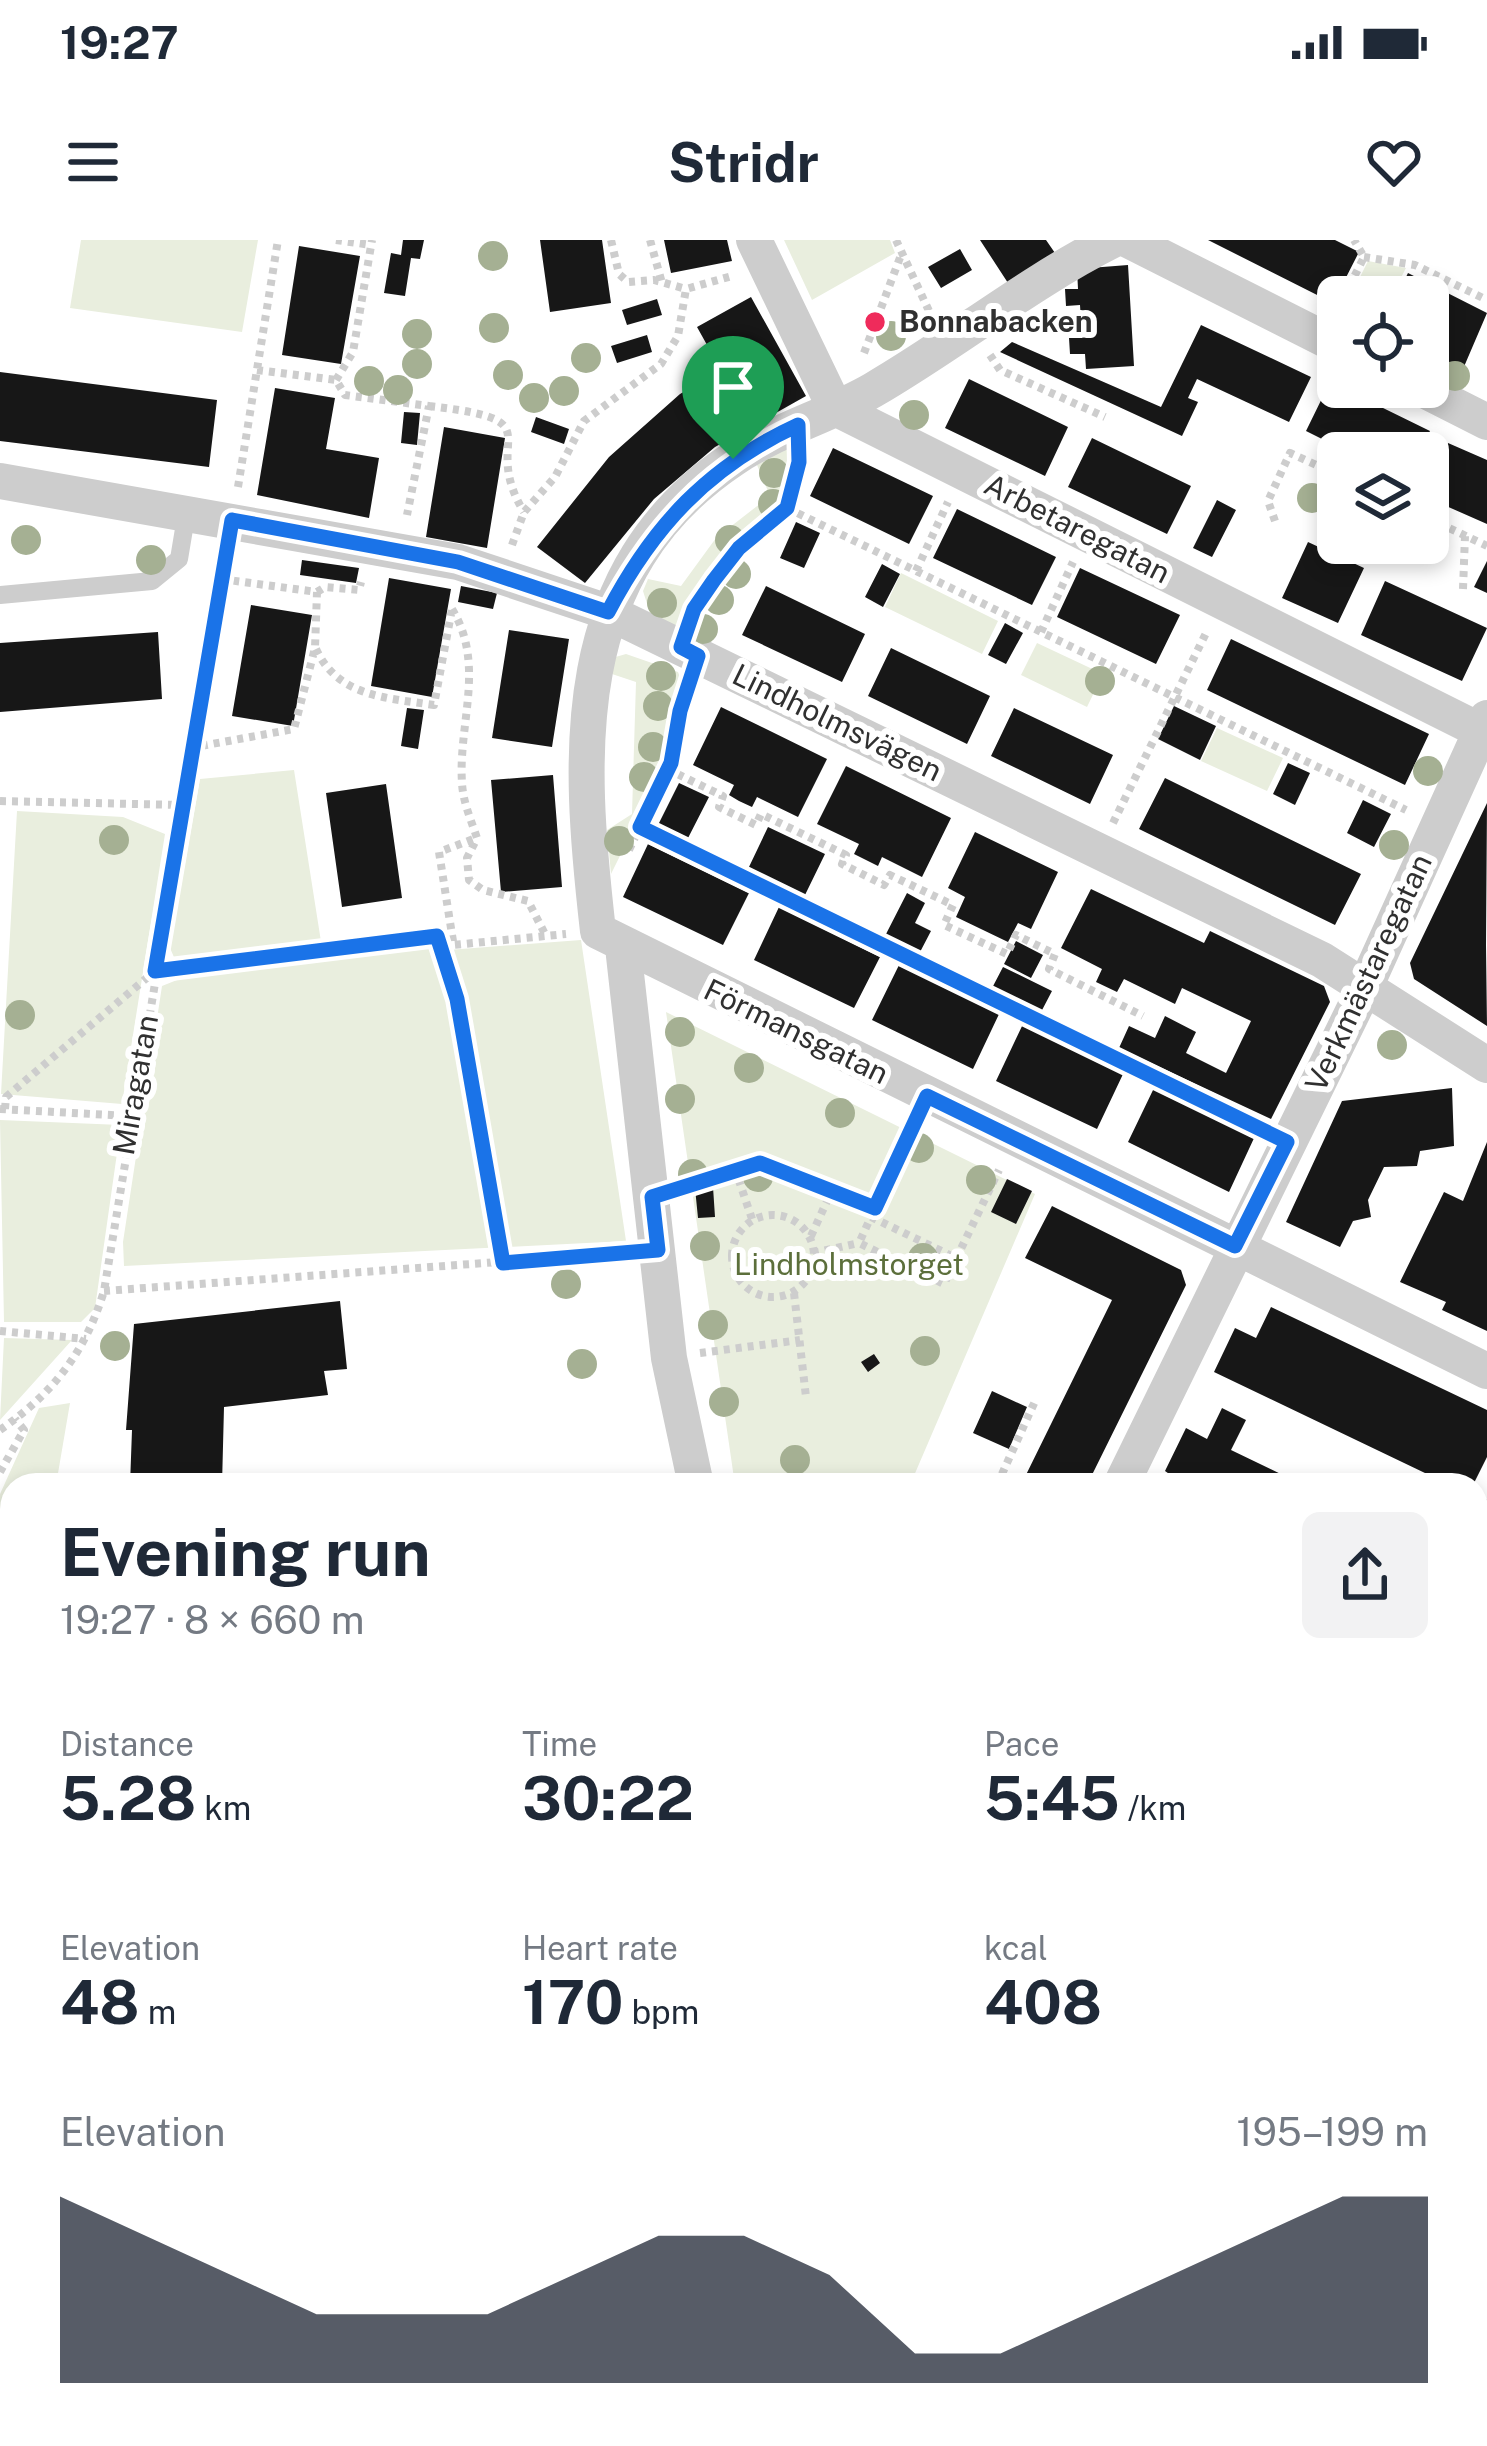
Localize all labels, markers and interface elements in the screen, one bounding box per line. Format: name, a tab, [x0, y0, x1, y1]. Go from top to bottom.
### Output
text: 19:27	[60, 16, 179, 69]
icon: menu	[60, 129, 126, 195]
icon: heart	[1361, 129, 1427, 195]
text: Stridr	[668, 131, 819, 194]
map controls	[1317, 276, 1449, 564]
button: locate	[1317, 276, 1449, 408]
place label: Bonnabacken	[899, 303, 1093, 339]
marker: Bonnabacken	[862, 309, 888, 335]
pin	[682, 336, 784, 459]
icon: arrive	[700, 354, 766, 420]
button: layers	[1317, 432, 1449, 564]
street label: Arbetaregatan	[979, 466, 1176, 590]
street label: Lindholmsvägen	[727, 656, 948, 788]
street label: Verkmästaregatan	[1297, 848, 1439, 1097]
street label: Förmansgatan	[698, 971, 894, 1091]
street label: Miragatan	[105, 1012, 165, 1158]
park label: Lindholmstorget	[734, 1246, 964, 1282]
button: share	[1302, 1512, 1428, 1638]
text: Evening run	[60, 1513, 431, 1591]
text: 19:27 · 8 × 660 m	[60, 1597, 365, 1643]
text: Distance	[60, 1725, 194, 1763]
text: Time	[522, 1725, 597, 1763]
text: Pace	[984, 1725, 1059, 1763]
text: 5.28	[60, 1763, 196, 1834]
text: 30:22	[522, 1763, 694, 1834]
text: 5:45	[984, 1763, 1120, 1834]
text: km	[196, 1789, 251, 1827]
text: /km	[1120, 1789, 1186, 1827]
text: Elevation	[60, 1929, 200, 1967]
text: Heart rate	[522, 1929, 678, 1967]
text: kcal	[984, 1929, 1048, 1967]
text: 48	[60, 1967, 140, 2038]
text: 170	[522, 1967, 623, 2038]
text: 408	[984, 1967, 1102, 2038]
text: m	[140, 1993, 176, 2031]
text: bpm	[623, 1993, 699, 2031]
text: Elevation	[60, 2109, 226, 2155]
text: 195–199 m	[1237, 2109, 1428, 2155]

